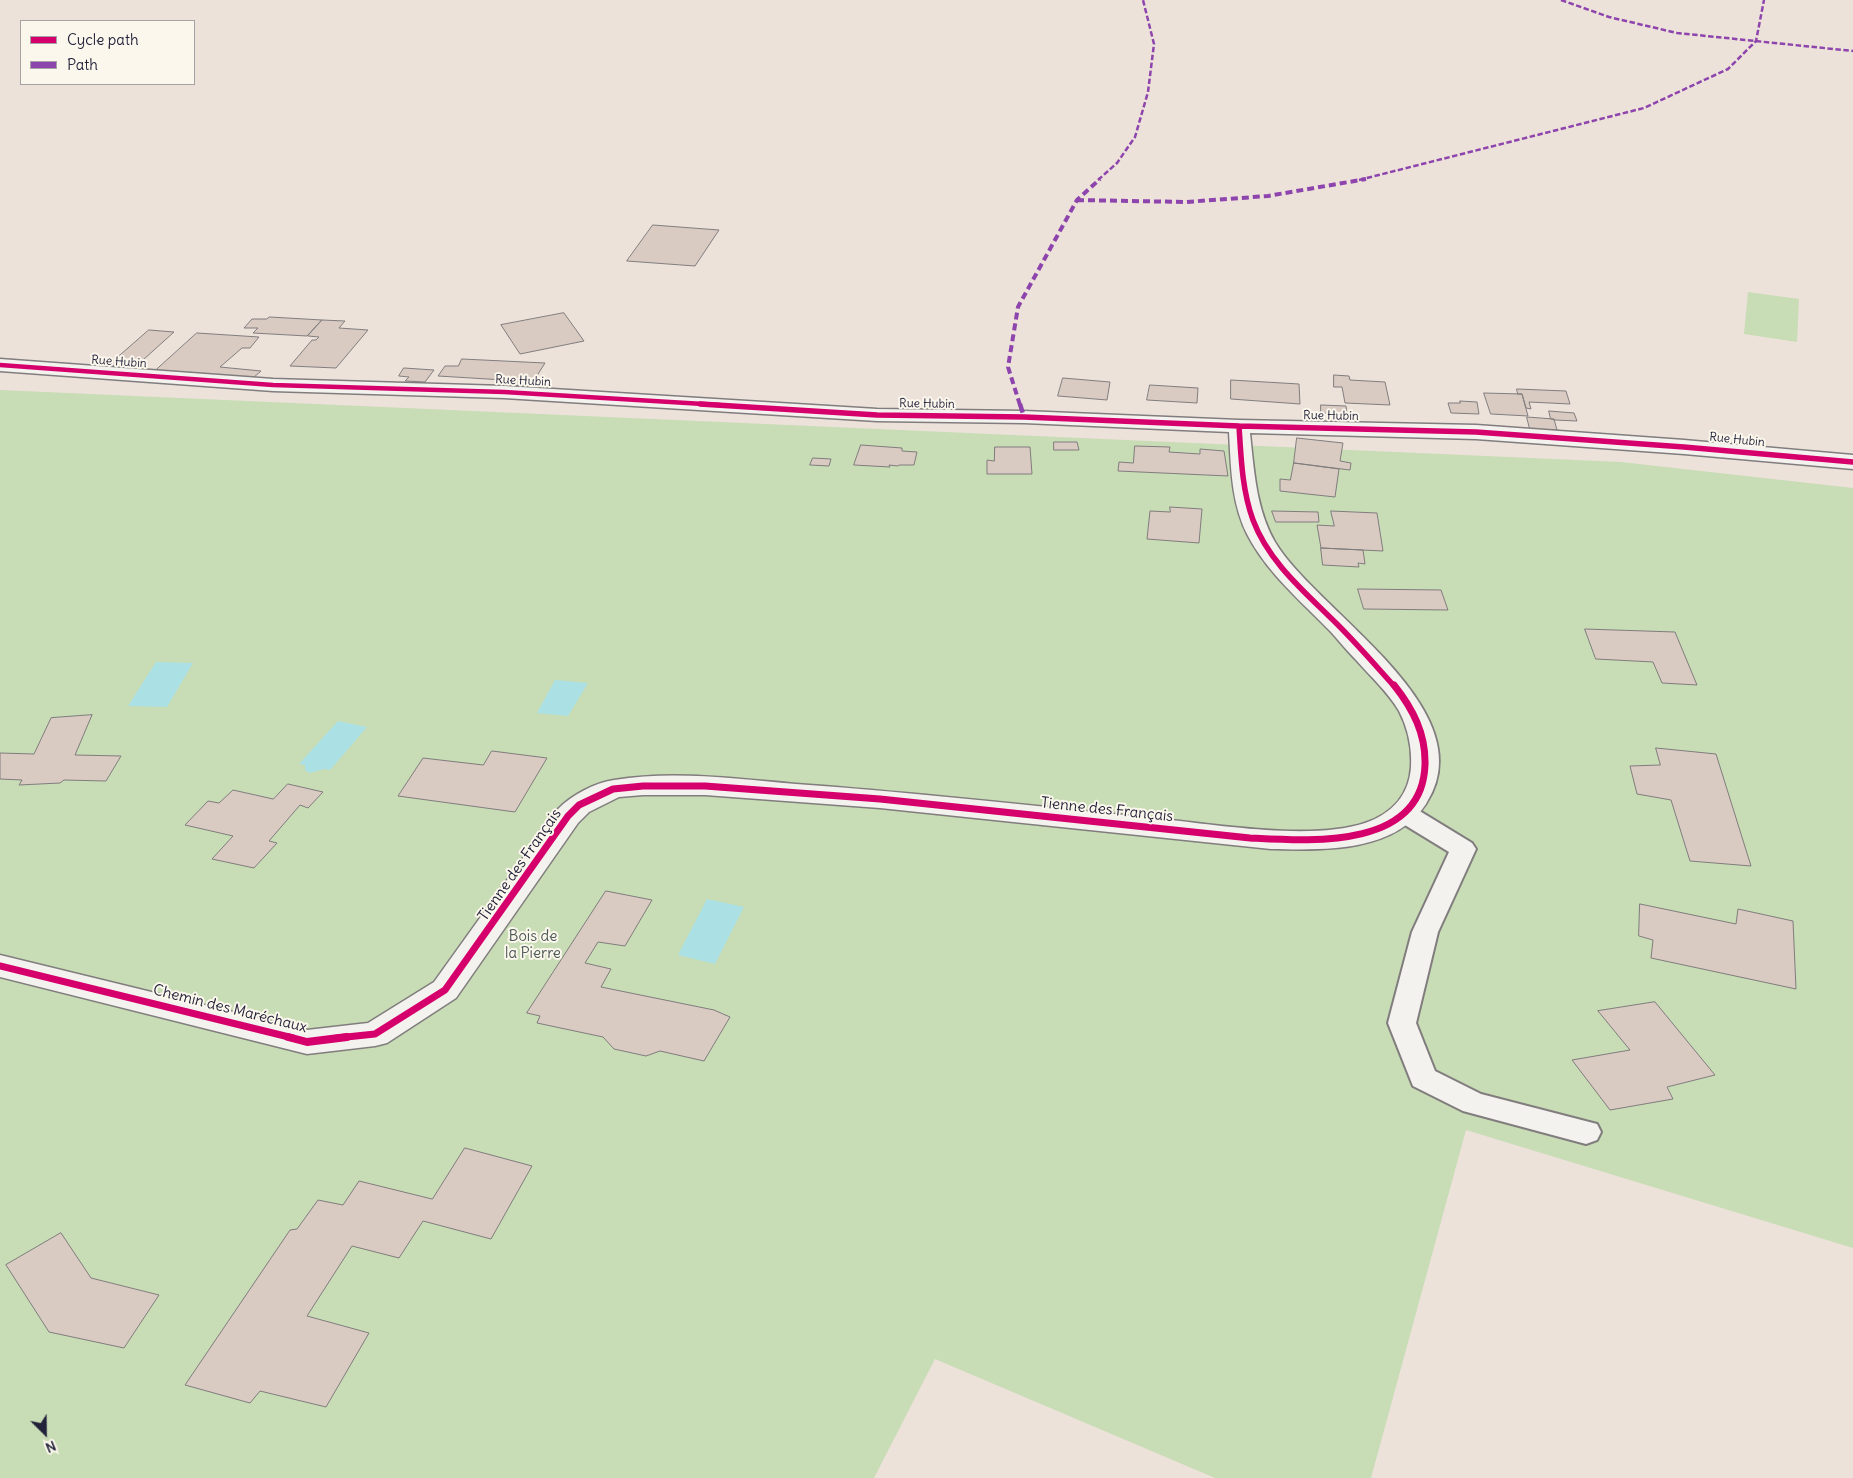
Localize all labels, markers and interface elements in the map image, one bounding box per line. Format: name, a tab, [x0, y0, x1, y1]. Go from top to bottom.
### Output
legend	[20, 20, 195, 85]
text: Cycle path	[67, 30, 139, 49]
text: Path	[67, 55, 98, 74]
street label: Rue Hubin	[91, 353, 147, 371]
street label: Rue Hubin	[495, 372, 551, 390]
street label: Rue Hubin	[899, 396, 955, 412]
street label: Rue Hubin	[1303, 408, 1359, 424]
street label: Rue Hubin	[1709, 430, 1765, 450]
street label: Tienne des Français	[1040, 794, 1174, 826]
street label: Tienne des Français	[475, 805, 565, 925]
park label: Bois de la Pierre	[505, 928, 561, 963]
street label: Chemin des Maréchaux	[151, 981, 309, 1037]
north arrow	[20, 1408, 70, 1458]
text: N	[43, 1437, 59, 1457]

